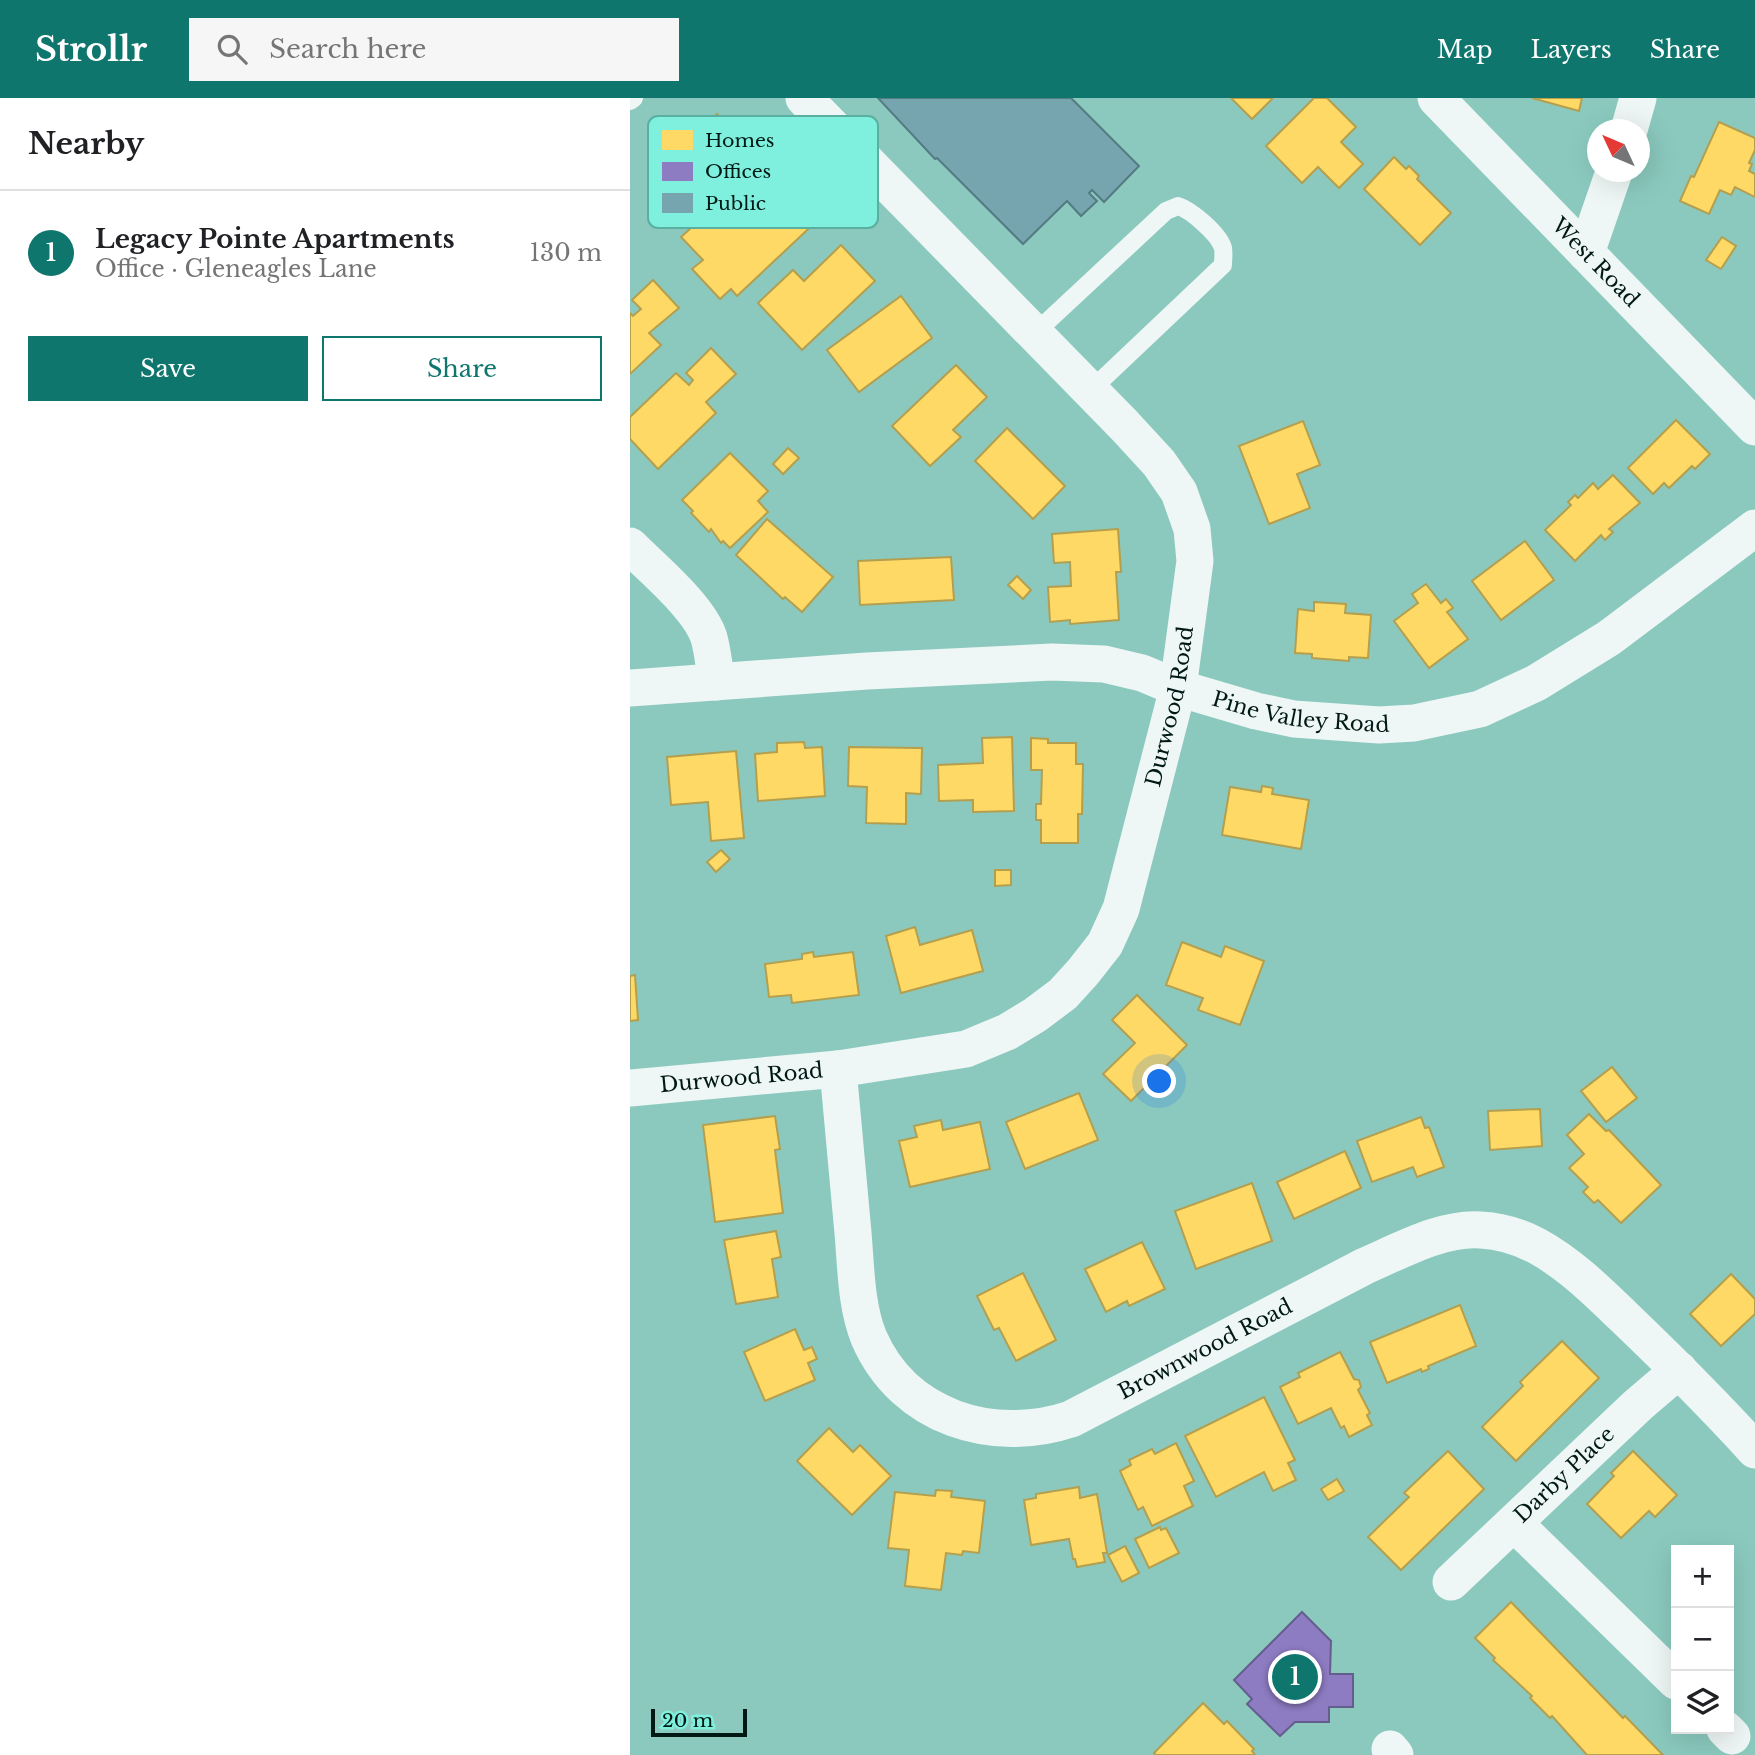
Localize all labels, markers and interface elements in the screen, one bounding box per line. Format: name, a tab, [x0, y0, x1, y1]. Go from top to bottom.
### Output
search box	[189, 18, 679, 81]
text: Strollr	[35, 29, 147, 70]
icon: search	[213, 30, 251, 68]
text: Search here	[269, 33, 426, 65]
text: Map	[1437, 35, 1493, 64]
text: Layers	[1531, 35, 1612, 64]
text: Share	[1650, 35, 1720, 64]
legend	[648, 116, 878, 228]
north arrow	[1587, 119, 1650, 182]
text: Nearby	[28, 125, 144, 162]
text: Homes	[705, 129, 774, 152]
text: Offices	[705, 160, 771, 183]
text: Public	[705, 192, 766, 215]
street label: West Road	[1546, 212, 1645, 313]
text: Legacy Pointe Apartments	[95, 223, 455, 255]
text: 1	[46, 239, 56, 267]
text: 130 m	[530, 239, 602, 267]
text: Office · Gleneagles Lane	[95, 255, 377, 283]
button: Save	[28, 336, 308, 401]
button: Share	[322, 336, 602, 401]
street label: Durwood Road	[1140, 625, 1199, 790]
street label: Pine Valley Road	[1209, 686, 1390, 738]
street label: Durwood Road	[659, 1057, 824, 1098]
your location	[1142, 1064, 1176, 1098]
street label: Brownwood Road	[1114, 1293, 1297, 1405]
street label: Darby Place	[1509, 1421, 1620, 1528]
map controls	[1671, 1545, 1734, 1734]
button: +	[1671, 1545, 1734, 1608]
button: −	[1671, 1608, 1734, 1671]
pin: 1	[1272, 1651, 1318, 1703]
button: layers	[1671, 1671, 1734, 1734]
scale bar	[651, 1706, 747, 1738]
text: 20 m	[662, 1709, 713, 1732]

